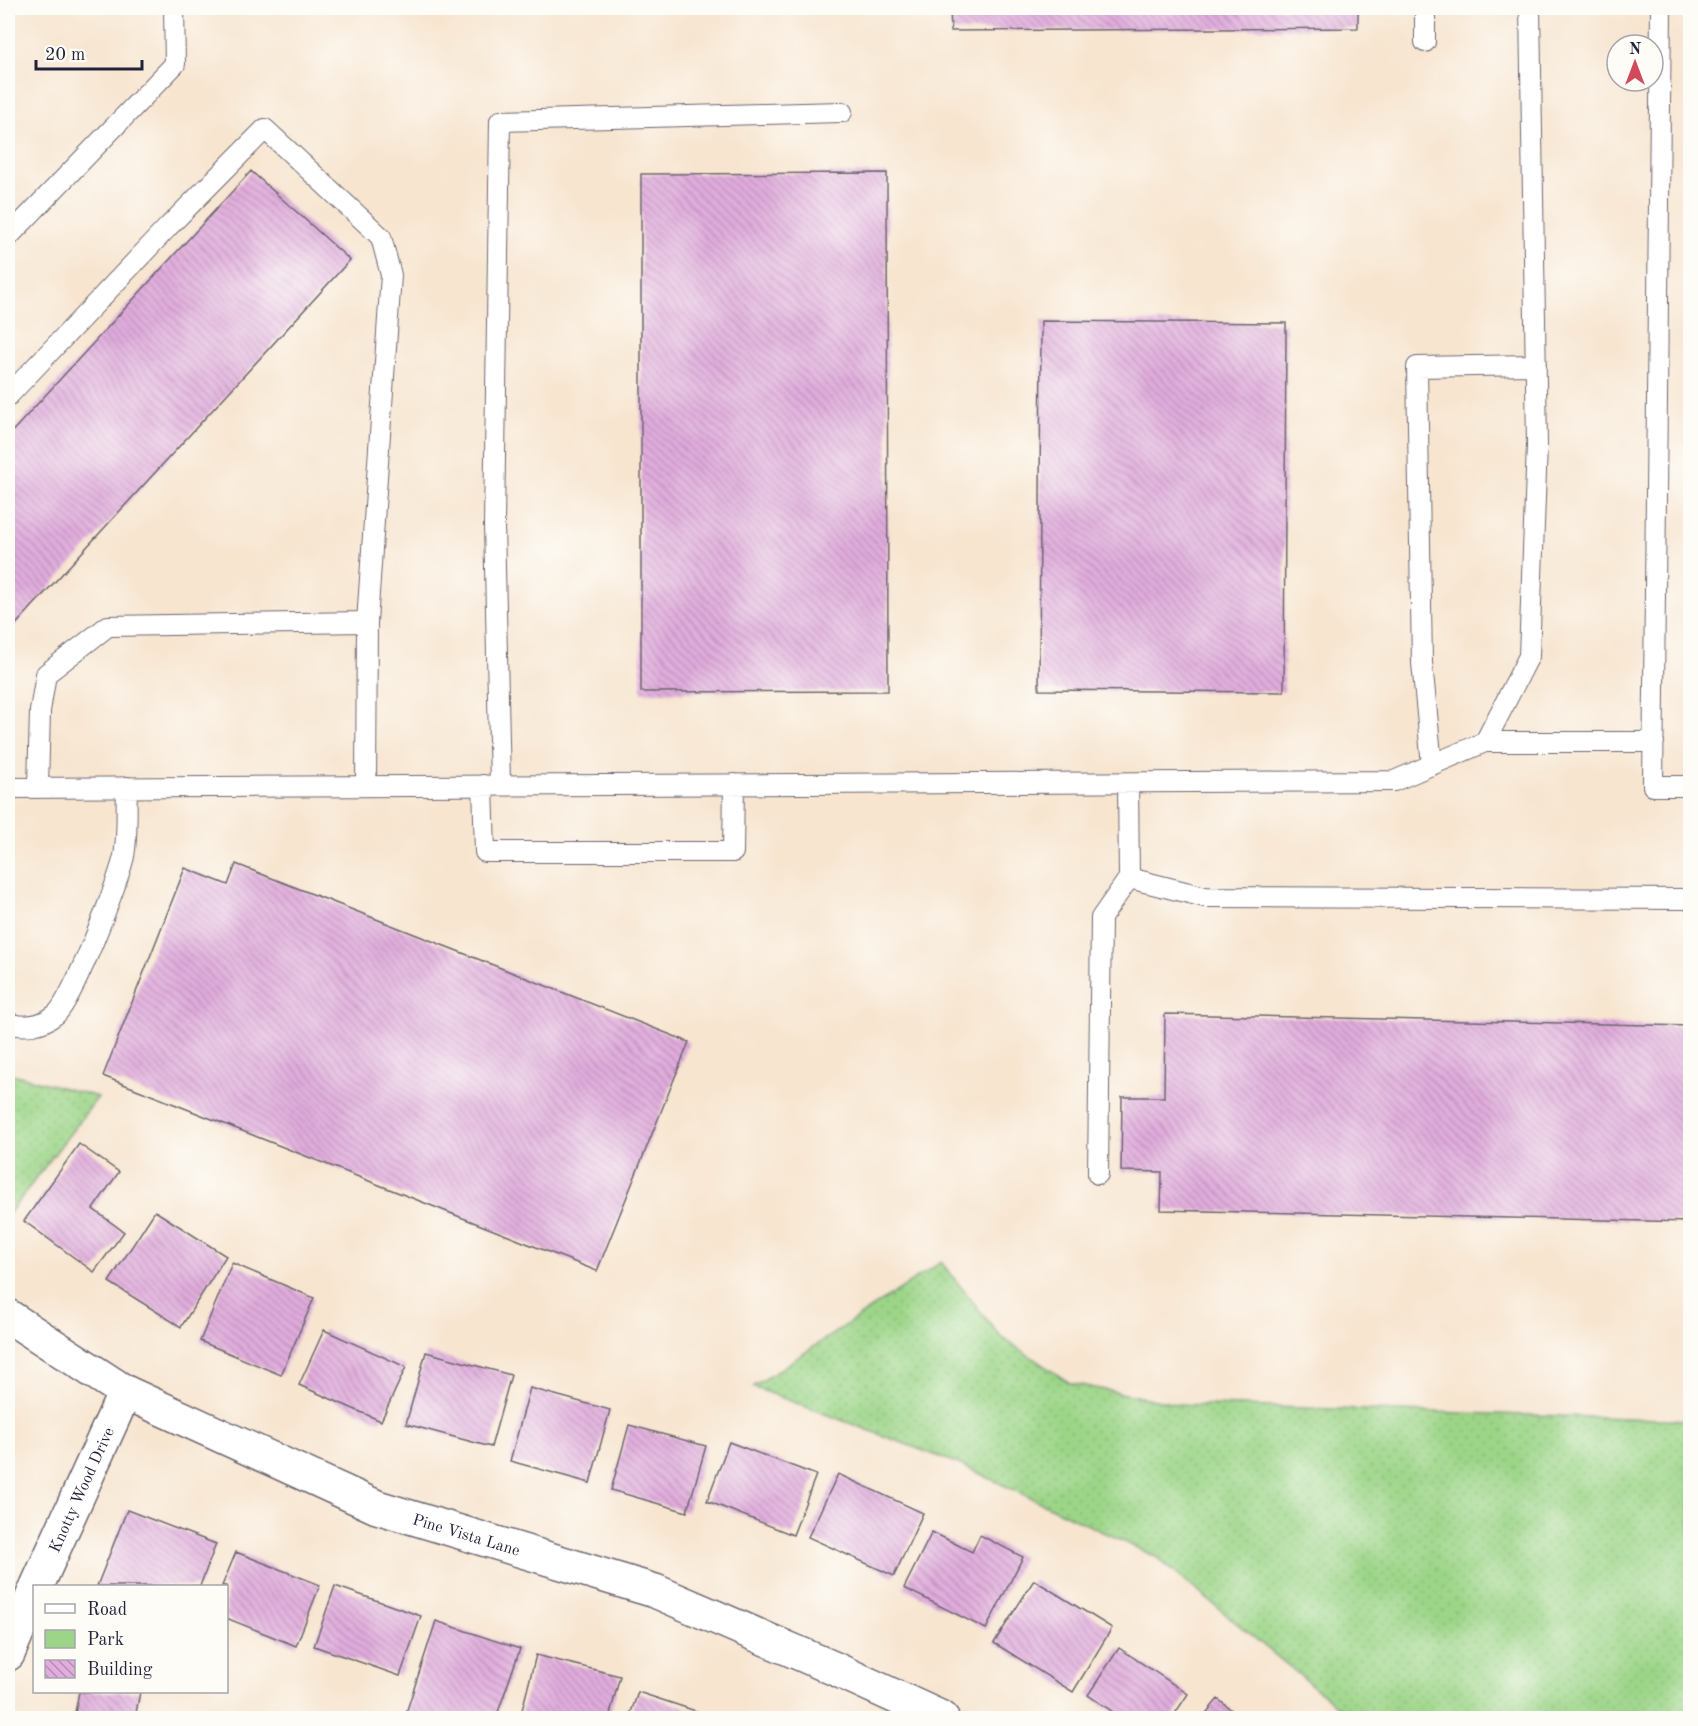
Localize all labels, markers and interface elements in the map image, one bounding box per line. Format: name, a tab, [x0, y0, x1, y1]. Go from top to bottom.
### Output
scale bar	[36, 33, 142, 71]
north arrow	[1605, 33, 1665, 93]
text: N	[1629, 42, 1642, 58]
text: 20 m	[45, 46, 85, 64]
street label: Knotty Wood Drive	[47, 1425, 118, 1555]
street label: Pine Vista Lane	[410, 1512, 521, 1560]
legend	[33, 1585, 228, 1693]
text: Road	[87, 1601, 127, 1619]
text: Park	[87, 1631, 124, 1649]
text: Building	[87, 1661, 153, 1679]

